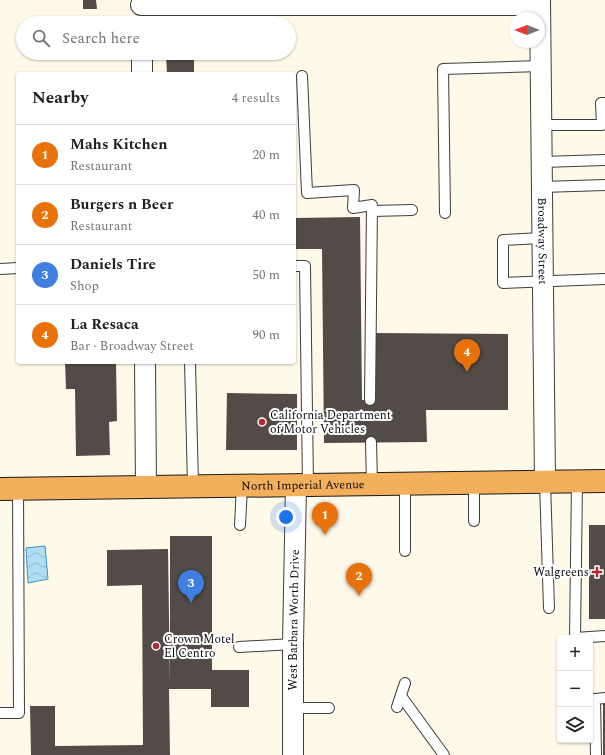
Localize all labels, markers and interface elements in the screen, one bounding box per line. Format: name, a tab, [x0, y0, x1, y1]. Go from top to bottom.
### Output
north arrow	[509, 12, 545, 48]
search box	[16, 16, 296, 60]
icon: search	[30, 27, 52, 49]
text: Search here	[62, 27, 140, 50]
text: Nearby	[32, 85, 88, 111]
text: 4 results	[232, 88, 280, 108]
text: Mahs Kitchen	[70, 133, 168, 156]
text: 1	[41, 145, 49, 165]
text: 20 m	[253, 145, 280, 165]
text: Restaurant	[70, 156, 132, 176]
text: Burgers n Beer	[70, 193, 173, 216]
street label: Broadway Street	[533, 197, 552, 285]
text: 2	[41, 205, 49, 225]
text: 40 m	[253, 205, 280, 225]
text: Restaurant	[70, 216, 132, 236]
text: Daniels Tire	[70, 253, 156, 276]
text: 3	[41, 265, 49, 285]
text: 50 m	[253, 265, 280, 285]
text: Shop	[70, 276, 99, 296]
text: La Resaca	[70, 313, 139, 336]
text: 4	[41, 325, 49, 345]
text: 90 m	[253, 325, 280, 345]
text: Bar · Broadway Street	[70, 336, 194, 356]
pin: 4	[454, 339, 480, 372]
place label: California Department of Motor Vehicles	[270, 406, 391, 439]
marker: California Department of Motor Vehicles	[257, 417, 267, 427]
street label: North Imperial Avenue	[241, 475, 365, 495]
pin: 1	[312, 502, 338, 535]
your location	[276, 507, 296, 527]
street label: West Barbara Worth Drive	[284, 549, 304, 691]
pin: 2	[346, 563, 372, 596]
place label: Walgreens	[533, 563, 589, 582]
marker: Walgreens	[592, 567, 602, 577]
pin: 3	[178, 570, 204, 603]
place label: Crown Motel El Centro	[164, 630, 235, 663]
map controls	[557, 635, 593, 743]
button: +	[557, 635, 593, 671]
marker: Crown Motel El Centro	[151, 641, 161, 651]
button: −	[557, 671, 593, 707]
button: layers	[557, 707, 593, 743]

